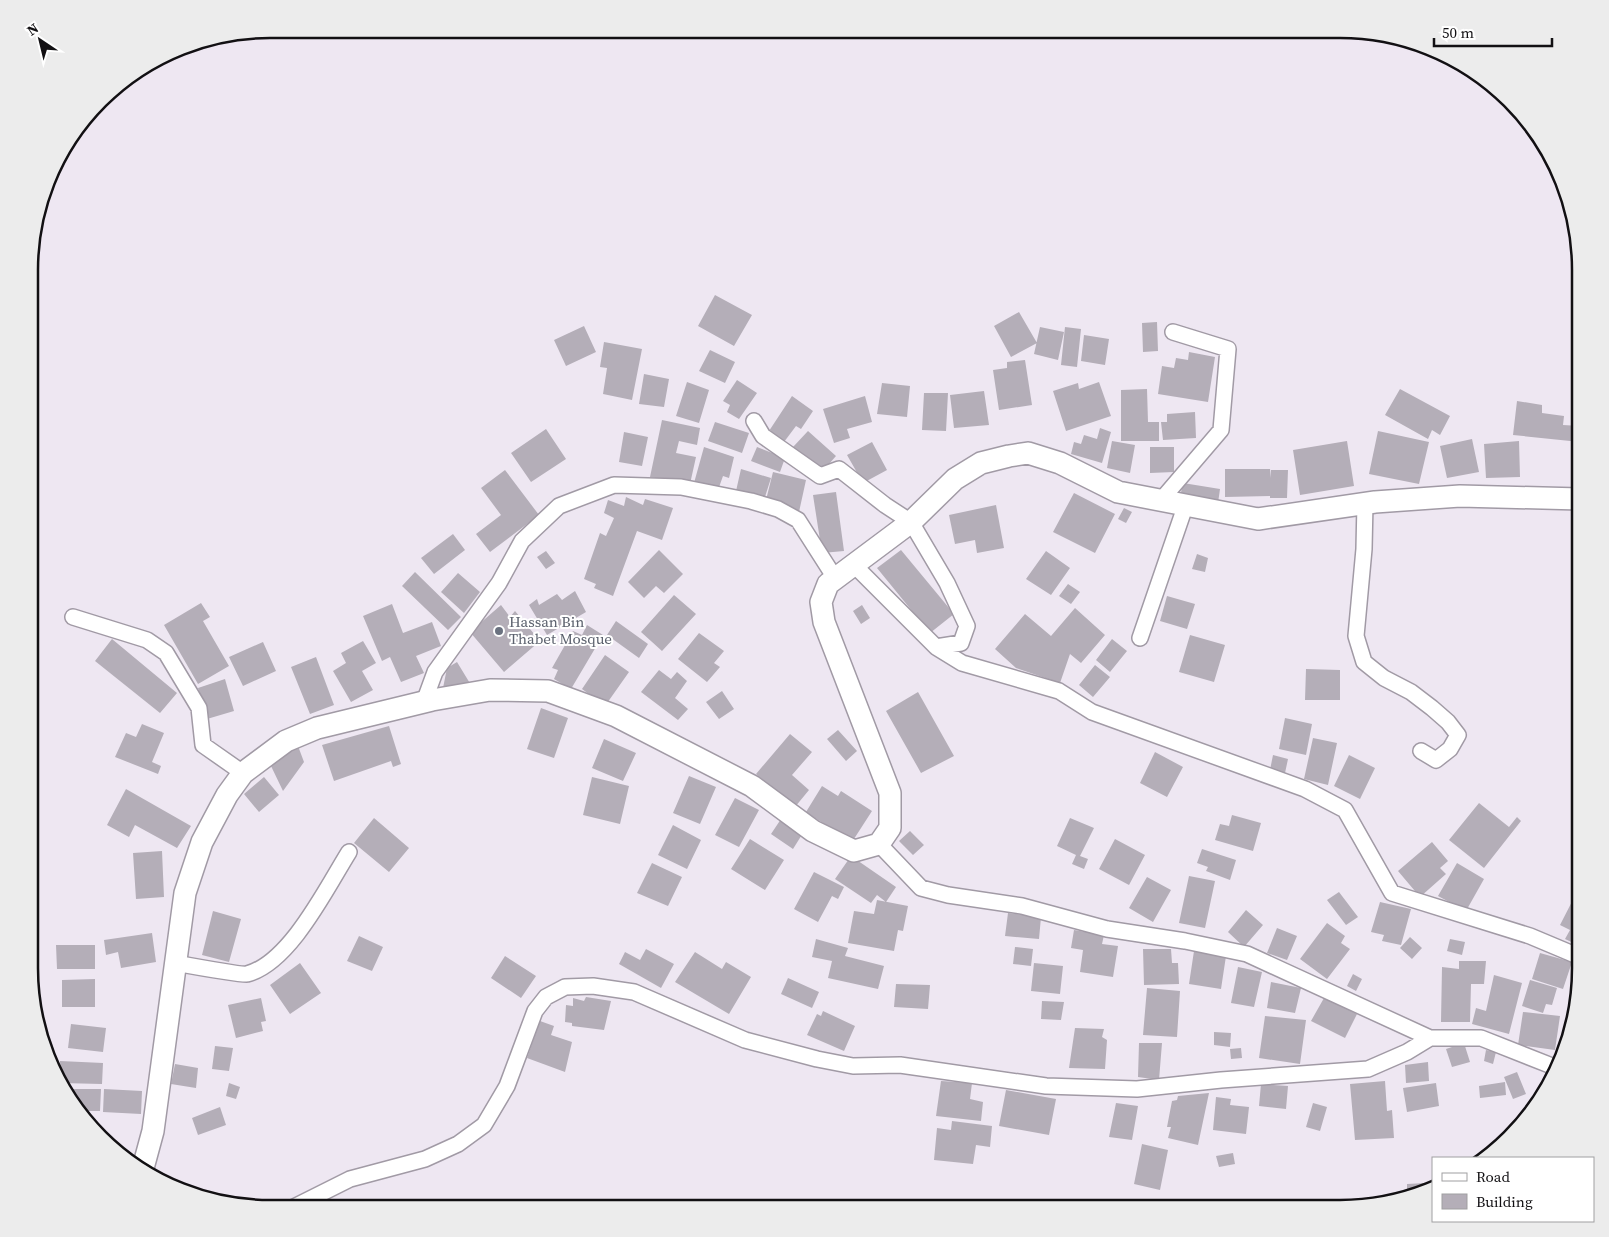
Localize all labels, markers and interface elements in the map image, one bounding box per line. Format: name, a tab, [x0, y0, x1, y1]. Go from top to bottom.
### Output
north arrow	[15, 15, 65, 65]
scale bar	[1434, 15, 1552, 47]
text: N	[23, 18, 42, 40]
text: 50 m	[1442, 22, 1474, 43]
place label: Hassan Bin Thabet Mosque	[509, 611, 612, 649]
marker: Hassan Bin Thabet Mosque	[493, 625, 505, 637]
legend	[1432, 1157, 1594, 1222]
text: Road	[1476, 1166, 1510, 1187]
text: Building	[1476, 1191, 1533, 1212]

